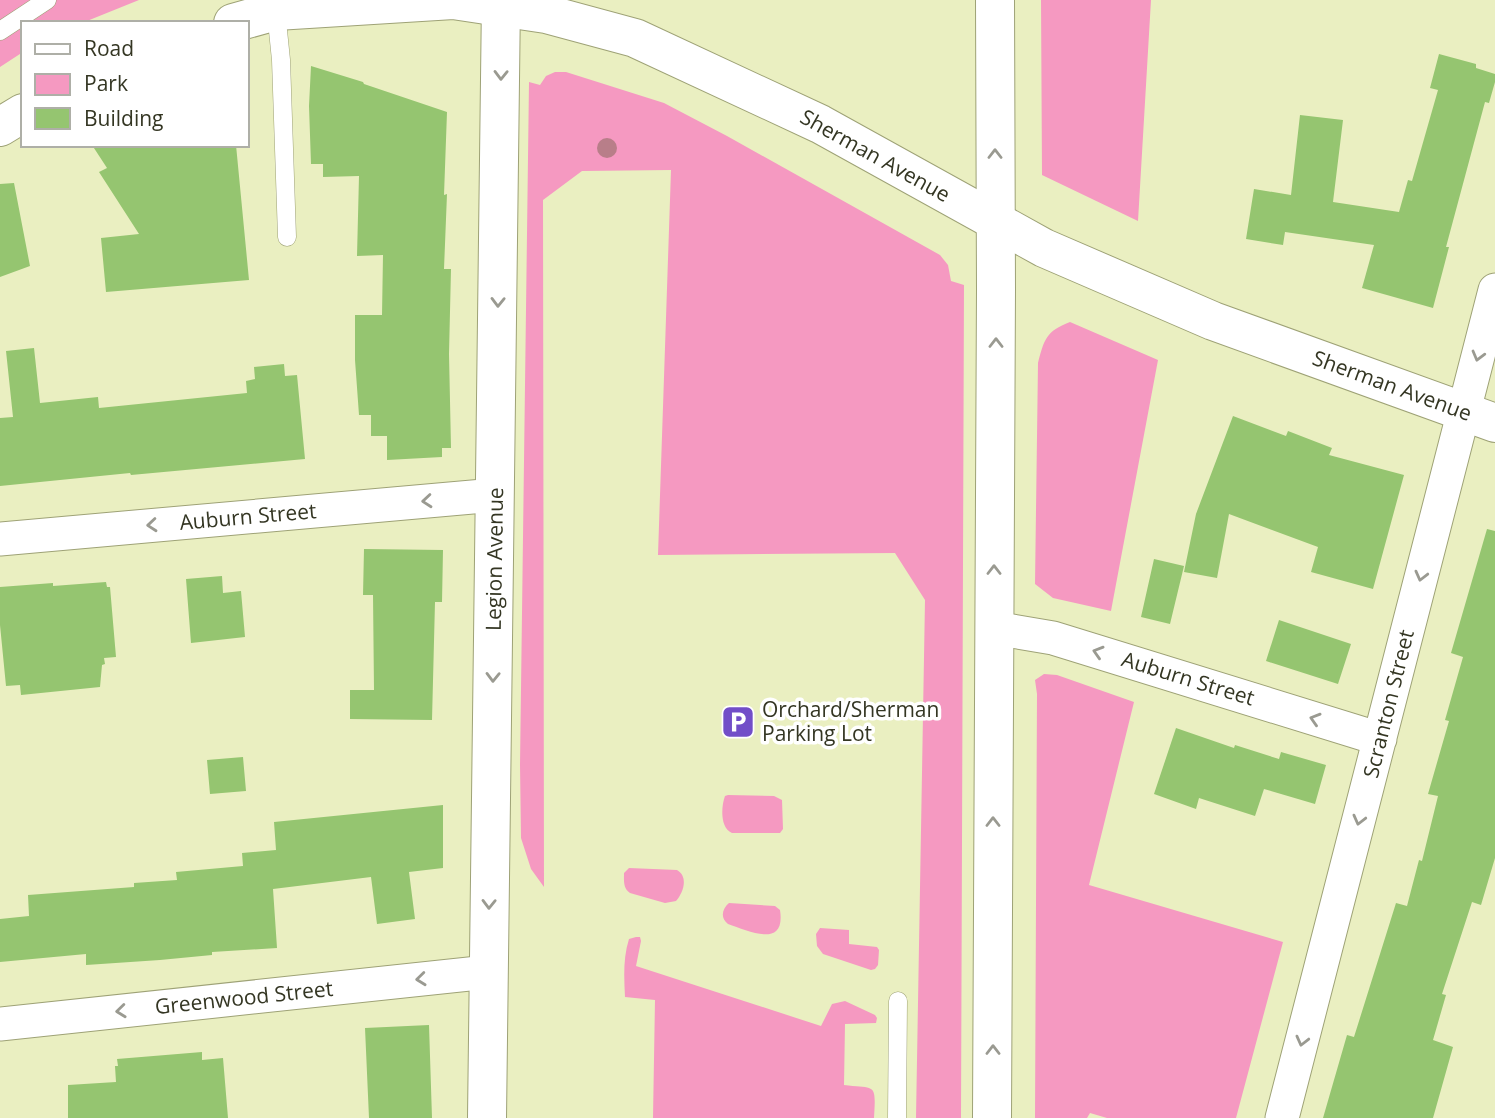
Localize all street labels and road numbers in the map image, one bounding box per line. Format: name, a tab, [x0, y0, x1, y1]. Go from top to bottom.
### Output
street label: Sherman Avenue	[796, 102, 955, 208]
street label: Sherman Avenue	[1309, 343, 1476, 427]
street label: Legion Avenue	[479, 487, 509, 631]
street label: Auburn Street	[178, 496, 318, 536]
street label: Scranton Street	[1356, 627, 1420, 781]
street label: Auburn Street	[1118, 645, 1258, 712]
street label: Greenwood Street	[154, 974, 334, 1020]

